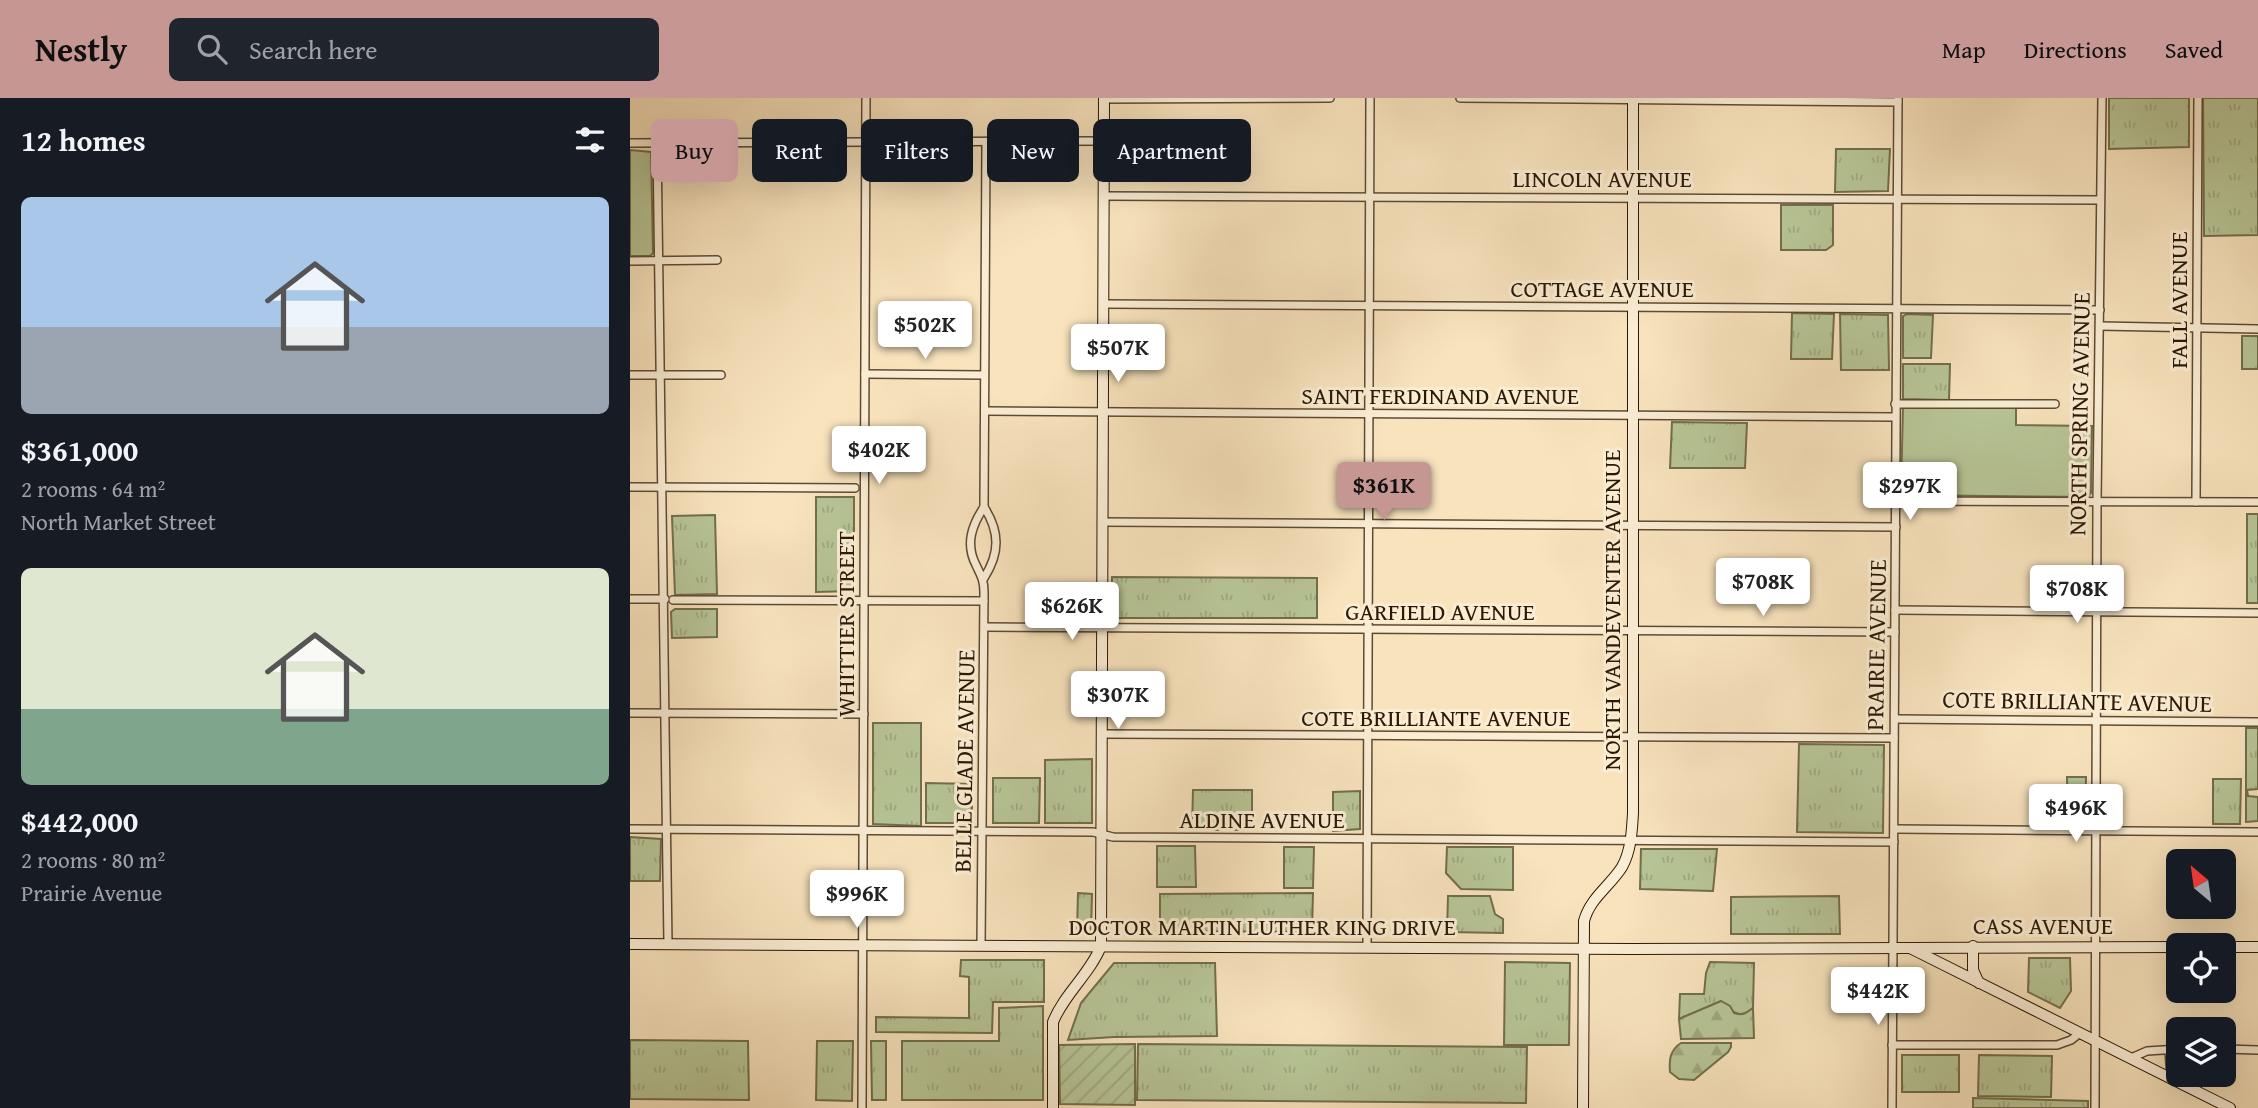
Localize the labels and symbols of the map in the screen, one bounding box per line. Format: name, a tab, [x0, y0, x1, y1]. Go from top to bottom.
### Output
street label: LINCOLN AVENUE	[1512, 161, 1692, 196]
street label: FALL AVENUE	[2161, 231, 2196, 369]
street label: COTTAGE AVENUE	[1510, 271, 1694, 306]
street label: NORTH SPRING AVENUE	[2059, 292, 2099, 536]
pin: $502K	[876, 302, 974, 361]
pin: $507K	[1069, 324, 1167, 384]
street label: SAINT FERDINAND AVENUE	[1301, 378, 1579, 413]
pin: $402K	[830, 426, 928, 486]
street label: NORTH VANDEVENTER AVENUE	[1594, 449, 1629, 771]
pin: $361K	[1335, 462, 1433, 522]
pin: $297K	[1861, 462, 1959, 522]
street label: WHITTIER STREET	[828, 531, 863, 717]
pin: $708K	[1714, 559, 1812, 618]
street label: PRAIRIE AVENUE	[1857, 559, 1895, 731]
pin: $708K	[2028, 566, 2126, 625]
pin: $626K	[1023, 582, 1121, 642]
street label: GARFIELD AVENUE	[1345, 594, 1535, 629]
street label: BELLE GLADE AVENUE	[945, 649, 983, 873]
pin: $307K	[1069, 672, 1167, 731]
street label: COTE BRILLIANTE AVENUE	[1942, 681, 2212, 721]
street label: COTE BRILLIANTE AVENUE	[1301, 700, 1571, 735]
pin: $496K	[2027, 784, 2125, 844]
street label: ALDINE AVENUE	[1179, 802, 1345, 837]
north arrow	[2166, 849, 2236, 919]
pin: $996K	[808, 870, 906, 930]
street label: CASS AVENUE	[1973, 908, 2113, 943]
street label: DOCTOR MARTIN LUTHER KING DRIVE	[1068, 909, 1456, 944]
pin: $442K	[1829, 968, 1927, 1027]

